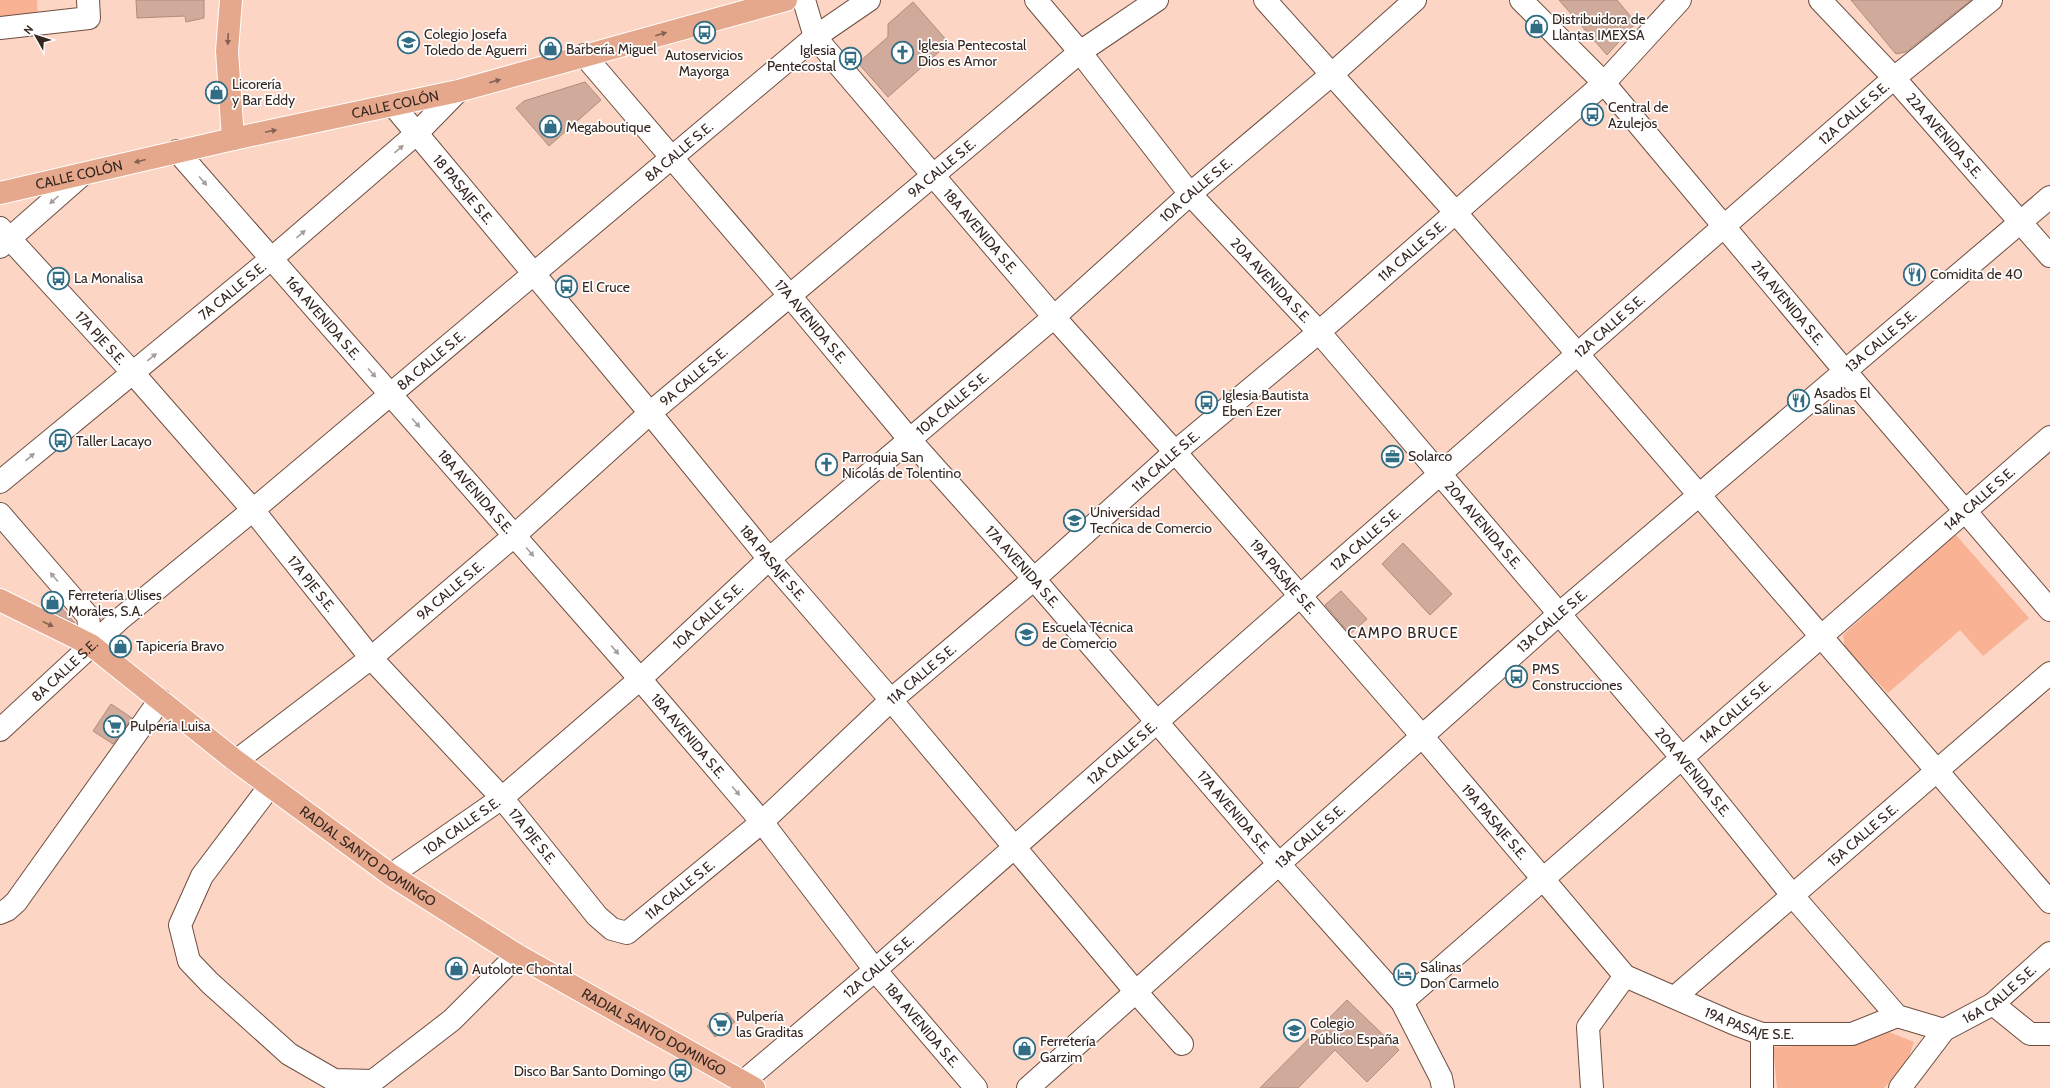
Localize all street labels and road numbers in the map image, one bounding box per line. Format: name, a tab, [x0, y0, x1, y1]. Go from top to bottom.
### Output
street label: 12A CALLE S.E.	[1815, 77, 1893, 149]
street label: CALLE COLÓN	[350, 86, 440, 122]
street label: 22A AVENIDA S.E.	[1902, 89, 1987, 182]
street label: 8A CALLE S.E.	[641, 118, 717, 186]
street label: 9A CALLE S.E.	[904, 134, 979, 202]
street label: 18 PASAJE S.E.	[429, 151, 498, 228]
street label: 10A CALLE S.E.	[1156, 153, 1236, 226]
street label: CALLE COLÓN	[34, 156, 124, 193]
street label: 18A AVENIDA S.E.	[940, 185, 1022, 278]
street label: 11A CALLE S.E.	[1374, 216, 1450, 286]
street label: 20A AVENIDA S.E.	[1227, 234, 1315, 327]
street label: 21A AVENIDA S.E.	[1747, 257, 1829, 349]
street label: 7A CALLE S.E.	[195, 258, 270, 324]
street label: 16A AVENIDA S.E.	[282, 272, 365, 364]
street label: 17A AVENIDA S.E.	[771, 276, 851, 367]
street label: 12A CALLE S.E.	[1571, 290, 1649, 362]
street label: 13A CALLE S.E.	[1841, 305, 1920, 376]
street label: 17A PJE S.E.	[71, 307, 130, 369]
street label: 8A CALLE S.E.	[393, 326, 469, 394]
street label: 9A CALLE S.E.	[656, 343, 731, 410]
street label: 10A CALLE S.E.	[912, 367, 993, 439]
street label: 11A CALLE S.E.	[1128, 426, 1203, 496]
street label: 18A AVENIDA S.E.	[434, 446, 517, 537]
street label: 14A CALLE S.E.	[1940, 463, 2019, 534]
street label: 20A AVENIDA S.E.	[1441, 477, 1526, 573]
street label: 12A CALLE S.E.	[1326, 503, 1404, 575]
street label: 18A PASAJE S.E.	[736, 521, 810, 605]
street label: 17A AVENIDA S.E.	[981, 522, 1064, 612]
street label: 19A PASAJE S.E.	[1246, 535, 1321, 618]
street label: 17A PJE S.E.	[284, 552, 340, 615]
street label: 9A CALLE S.E.	[413, 556, 488, 624]
street label: 10A CALLE S.E.	[669, 579, 747, 653]
street label: 13A CALLE S.E.	[1513, 585, 1591, 657]
street label: 8A CALLE S.E.	[28, 635, 102, 705]
street label: 11A CALLE S.E.	[883, 640, 960, 708]
street label: 14A CALLE S.E.	[1696, 676, 1774, 747]
street label: 18A AVENIDA S.E.	[647, 690, 730, 782]
street label: 12A CALLE S.E.	[1083, 717, 1161, 788]
street label: 20A AVENIDA S.E.	[1651, 724, 1735, 820]
street label: 17A AVENIDA S.E.	[1194, 767, 1275, 857]
street label: 19A PASAJE S.E.	[1458, 781, 1532, 863]
street label: 10A CALLE S.E.	[420, 793, 504, 859]
street label: 15A CALLE S.E.	[1824, 799, 1902, 870]
street label: 13A CALLE S.E.	[1271, 800, 1349, 872]
street label: RADIAL SANTO DOMINGO	[296, 802, 440, 911]
street label: 17A PJE S.E.	[505, 804, 561, 868]
street label: 11A CALLE S.E.	[641, 856, 718, 924]
street label: 12A CALLE S.E.	[839, 931, 918, 1002]
street label: 16A CALLE S.E.	[1959, 961, 2040, 1028]
street label: 18A AVENIDA S.E.	[881, 979, 964, 1071]
street label: RADIAL SANTO DOMINGO	[578, 984, 730, 1080]
street label: 19A PASAJE S.E.	[1702, 1003, 1794, 1043]

